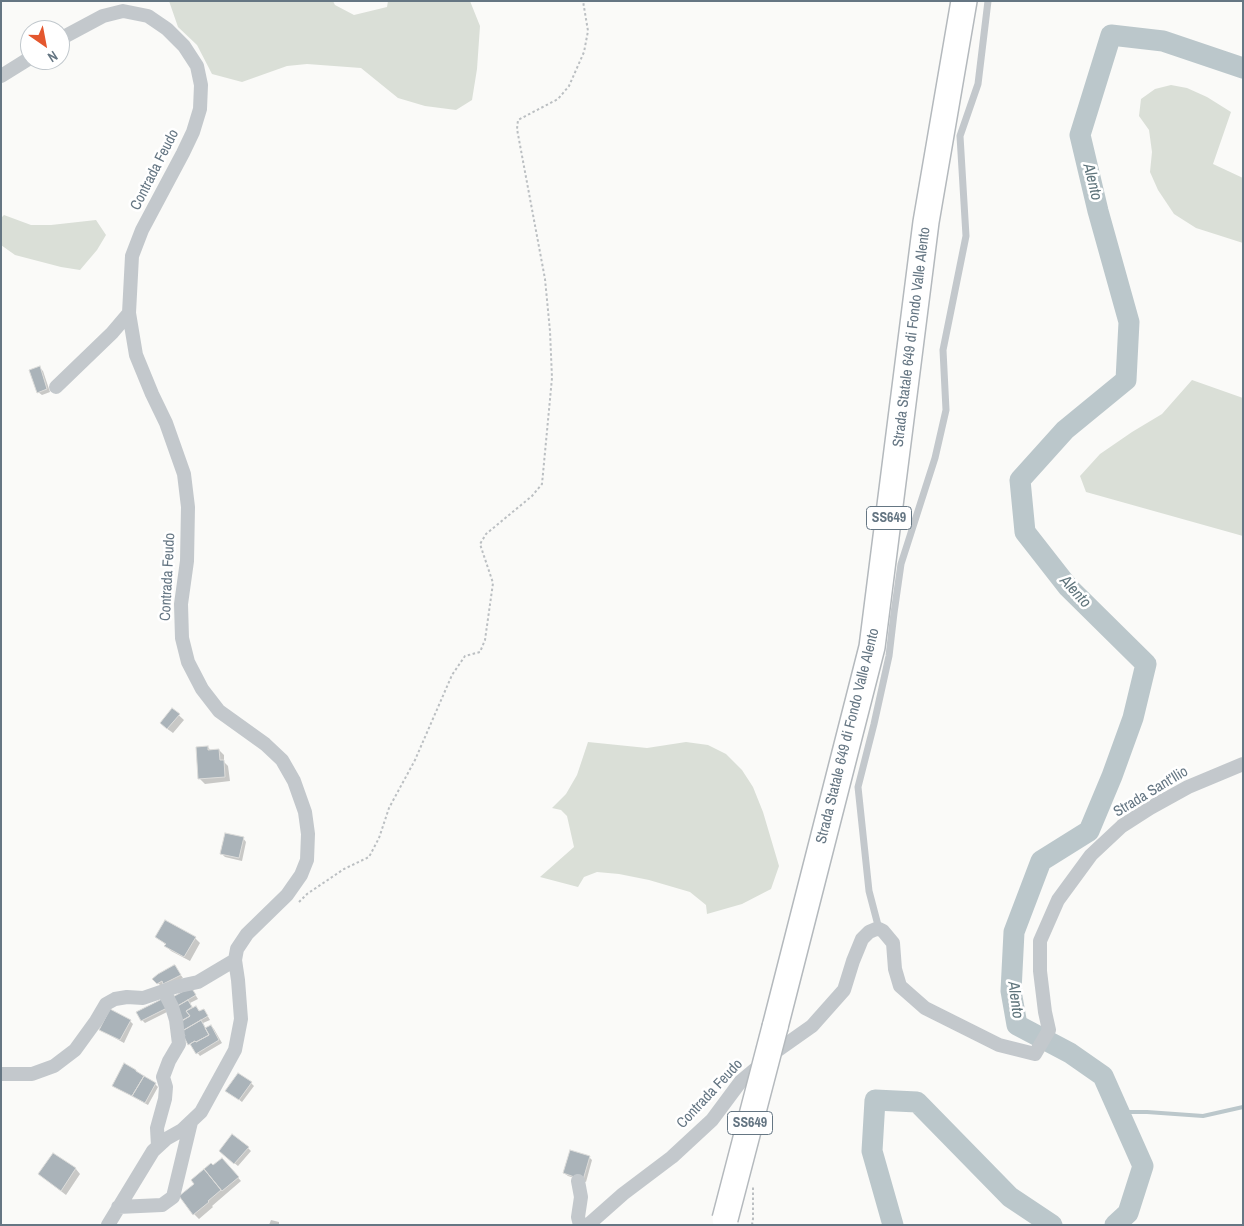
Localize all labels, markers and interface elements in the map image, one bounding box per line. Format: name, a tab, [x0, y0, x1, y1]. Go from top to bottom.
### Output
north arrow	[20, 20, 70, 70]
text: N	[44, 47, 61, 67]
street label: Contrada Feudo	[127, 127, 183, 213]
water label: Alento	[1078, 162, 1106, 202]
street label: Strada Statale 649 di Fondo Valle Alento	[890, 226, 934, 448]
road number: SS649	[866, 506, 912, 530]
street label: Contrada Feudo	[157, 532, 179, 622]
water label: Alento	[1055, 572, 1095, 612]
street label: Strada Statale 649 di Fondo Valle Alento	[812, 626, 884, 846]
street label: Strada Sant'Ilio	[1110, 763, 1192, 821]
water label: Alento	[1003, 980, 1027, 1020]
street label: Contrada Feudo	[673, 1056, 747, 1132]
road number: SS649	[728, 1112, 772, 1134]

